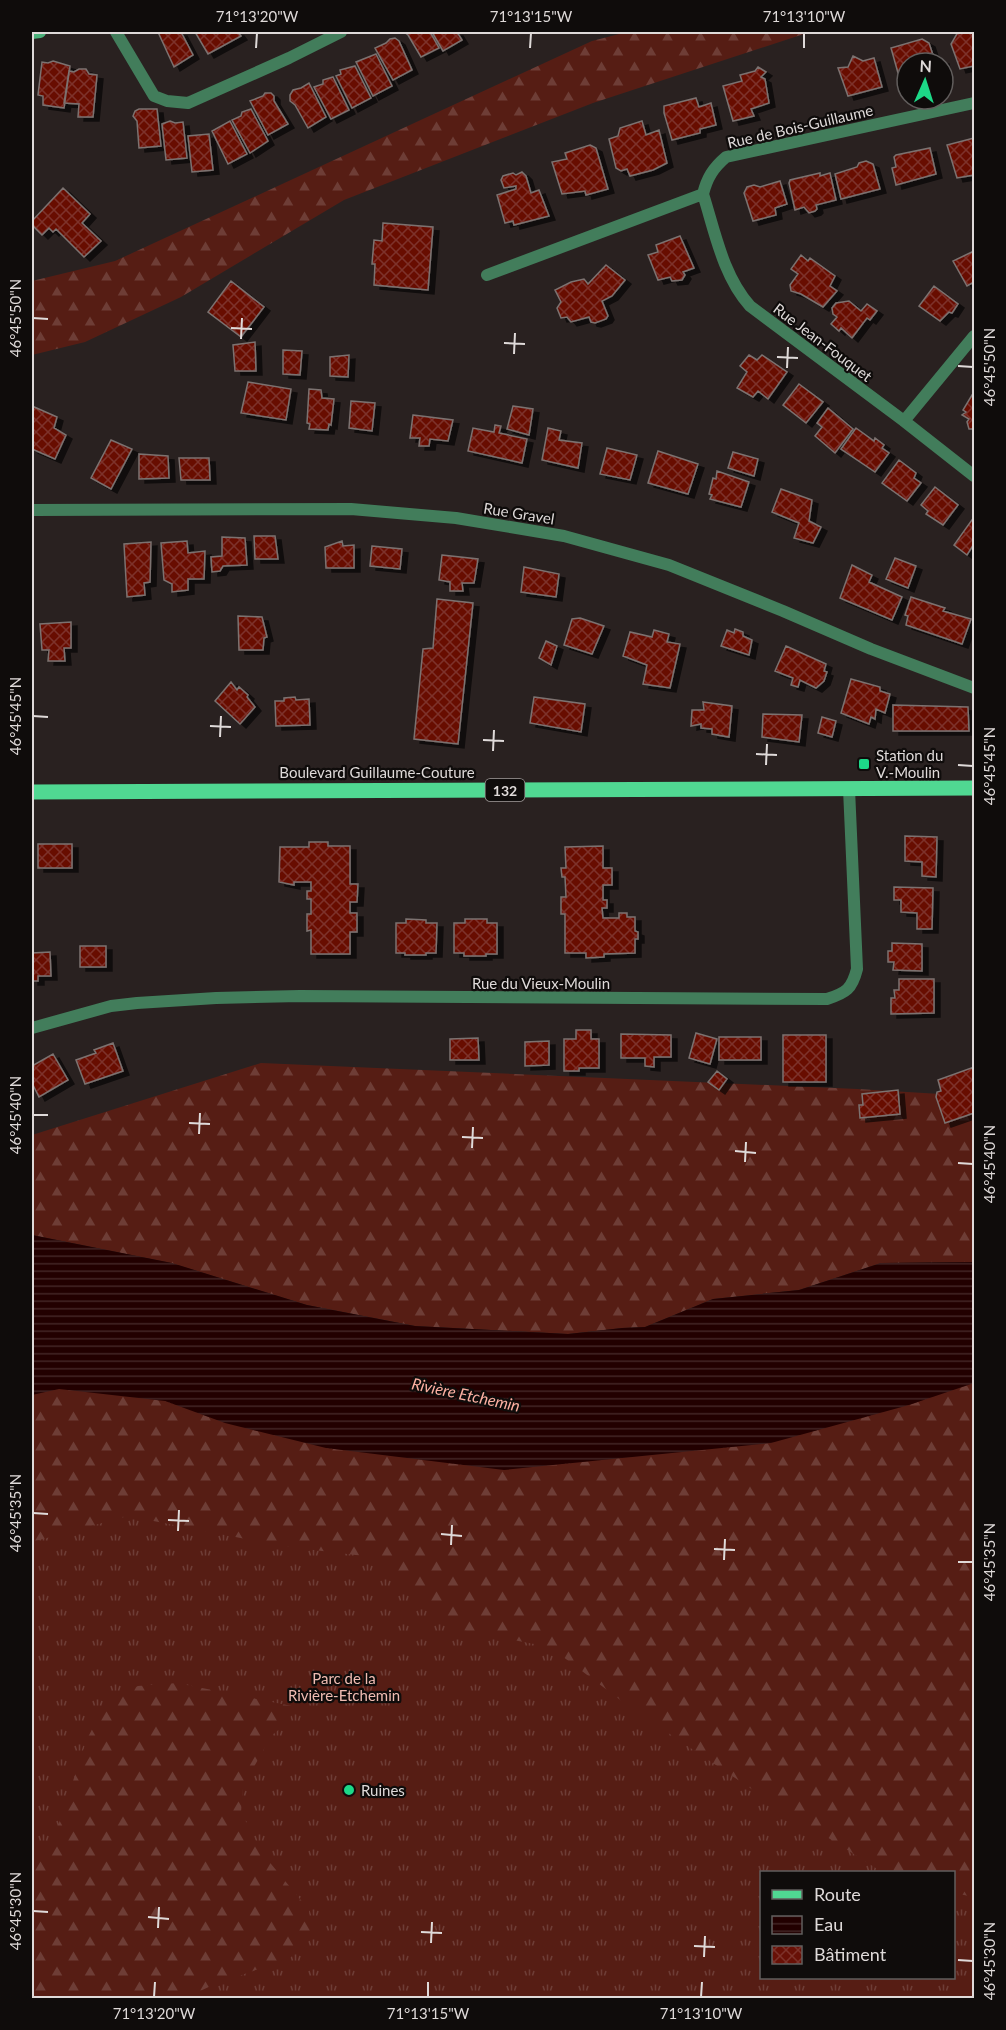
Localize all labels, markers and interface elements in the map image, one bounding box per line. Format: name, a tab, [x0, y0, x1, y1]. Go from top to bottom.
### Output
text: 71°13'20"W	[216, 7, 299, 25]
text: 71°13'15"W	[490, 7, 573, 25]
text: 71°13'10"W	[763, 7, 846, 25]
north arrow	[895, 51, 955, 111]
text: N	[919, 56, 932, 75]
street label: Rue de Bois-Guillaume	[725, 100, 875, 152]
text: 46°45'50"N	[6, 279, 24, 357]
street label: Rue Jean-Fouquet	[770, 299, 876, 385]
text: 46°45'50"N	[980, 328, 998, 406]
street label: Rue Gravel	[482, 499, 556, 527]
text: 46°45'45"N	[6, 677, 24, 755]
text: 46°45'45"N	[980, 727, 998, 805]
place label: Station du V.-Moulin	[876, 746, 943, 781]
marker: Station du V.-Moulin	[857, 757, 871, 771]
street label: Boulevard Guillaume-Couture	[279, 763, 475, 781]
road number: 132	[486, 779, 524, 801]
street label: Rue du Vieux-Moulin	[472, 974, 610, 992]
text: 46°45'40"N	[6, 1076, 24, 1154]
text: 46°45'40"N	[980, 1125, 998, 1203]
water label: Rivière Etchemin	[410, 1373, 522, 1415]
text: 46°45'35"N	[6, 1474, 24, 1552]
text: 46°45'35"N	[980, 1523, 998, 1601]
park label: Parc de la Rivière-Etchemin	[288, 1669, 400, 1704]
place label: Ruines	[361, 1781, 405, 1799]
marker: Ruines	[342, 1783, 356, 1797]
legend	[760, 1871, 955, 1979]
text: 46°45'30"N	[6, 1872, 24, 1950]
text: Route	[814, 1883, 861, 1905]
text: Eau	[814, 1913, 843, 1935]
text: 46°45'30"N	[980, 1922, 998, 2000]
text: Bâtiment	[814, 1943, 887, 1965]
text: 71°13'20"W	[113, 2004, 196, 2022]
text: 71°13'15"W	[387, 2004, 470, 2022]
text: 71°13'10"W	[660, 2004, 743, 2022]

